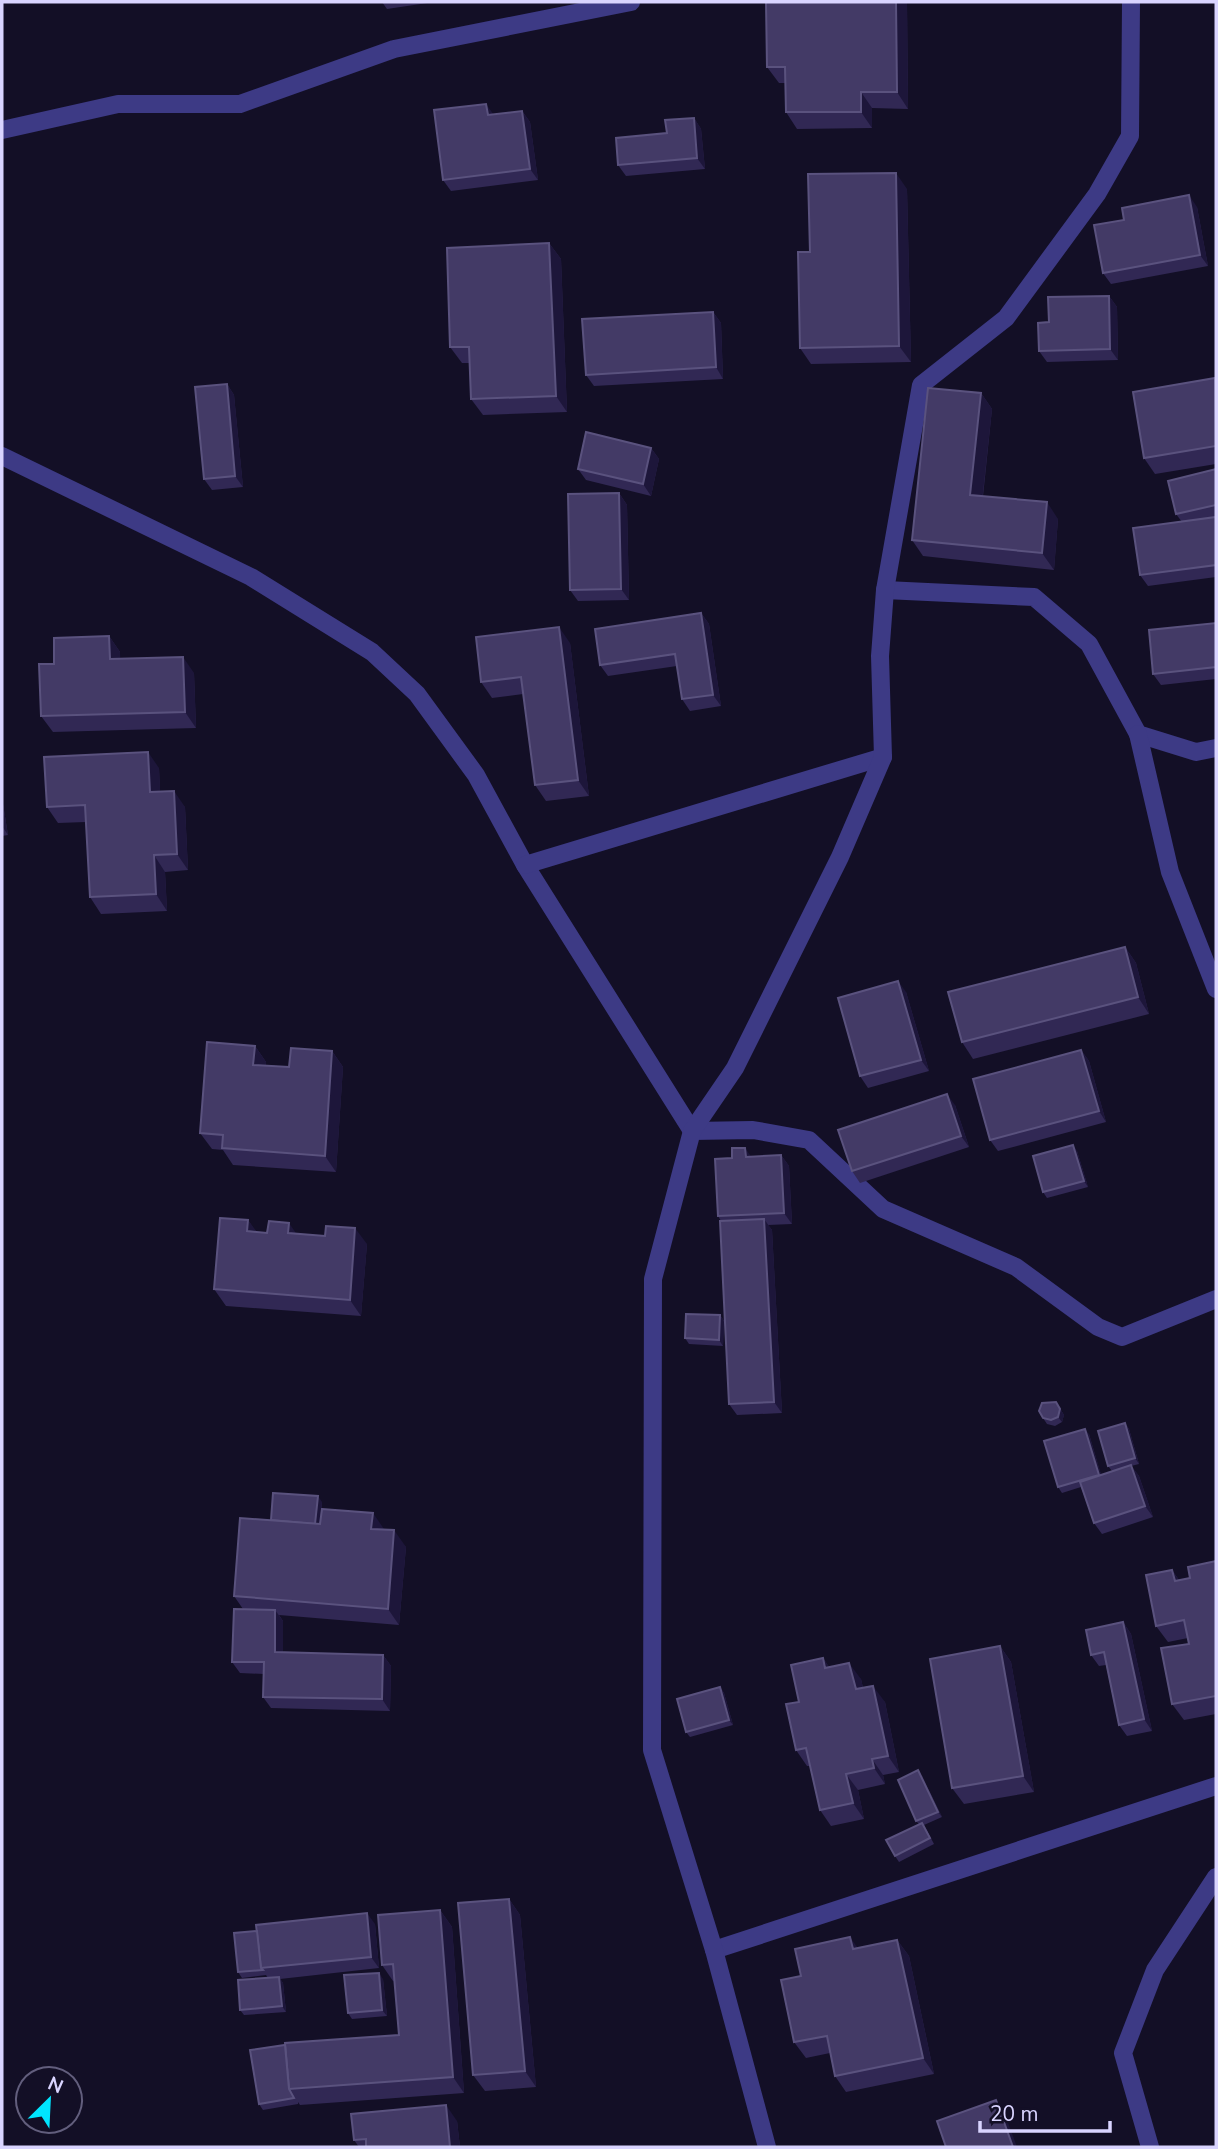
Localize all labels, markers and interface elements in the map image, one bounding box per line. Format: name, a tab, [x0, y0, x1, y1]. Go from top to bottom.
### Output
north arrow	[14, 2065, 84, 2135]
text: N	[44, 2071, 67, 2100]
scale bar	[980, 2090, 1110, 2134]
text: 20 m	[990, 2100, 1039, 2128]

